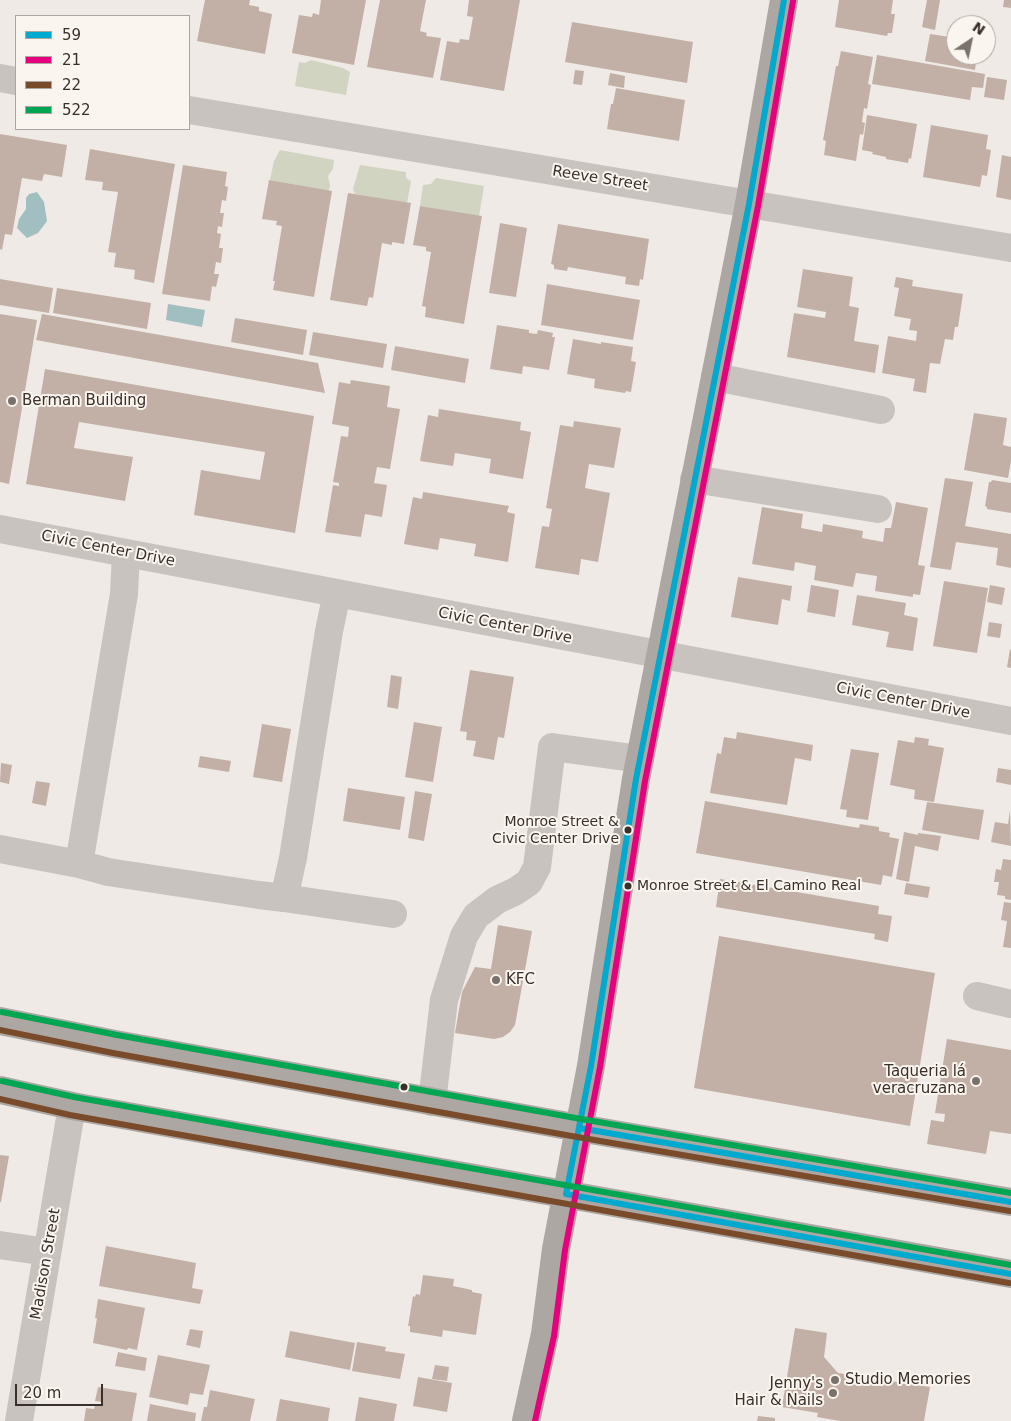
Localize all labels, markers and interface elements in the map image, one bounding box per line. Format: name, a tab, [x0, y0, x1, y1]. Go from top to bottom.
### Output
legend	[15, 15, 190, 130]
north arrow	[946, 15, 996, 65]
text: N	[969, 18, 988, 38]
text: 59	[62, 26, 81, 44]
text: 21	[62, 51, 81, 69]
text: 22	[62, 76, 81, 94]
text: 522	[62, 101, 91, 119]
street label: Reeve Street	[551, 163, 649, 195]
place label: Berman Building	[22, 392, 146, 410]
marker: Berman Building	[6, 395, 18, 407]
street label: Civic Center Drive	[40, 527, 176, 571]
street label: Civic Center Drive	[437, 604, 573, 648]
street label: Civic Center Drive	[835, 679, 971, 723]
place label: Monroe Street & Civic Center Drive	[492, 814, 619, 846]
marker: Monroe Street & Civic Center Drive	[623, 825, 633, 835]
place label: Monroe Street & El Camino Real	[637, 878, 861, 894]
marker: Monroe Street & El Camino Real	[623, 881, 633, 891]
place label: KFC	[506, 971, 535, 989]
marker: KFC	[490, 974, 502, 986]
place label: Taqueria lá veracruzana	[873, 1063, 966, 1098]
marker: Taqueria lá veracruzana	[970, 1075, 982, 1087]
unlabelled marker	[399, 1082, 409, 1092]
street label: Madison Street	[27, 1207, 65, 1321]
place label: Studio Memories	[845, 1371, 971, 1389]
scale bar	[18, 1374, 105, 1406]
marker: Studio Memories	[829, 1374, 841, 1386]
place label: Jenny's Hair & Nails	[734, 1375, 823, 1410]
text: 20 m	[23, 1384, 61, 1402]
marker: Jenny's Hair & Nails	[827, 1387, 839, 1399]

